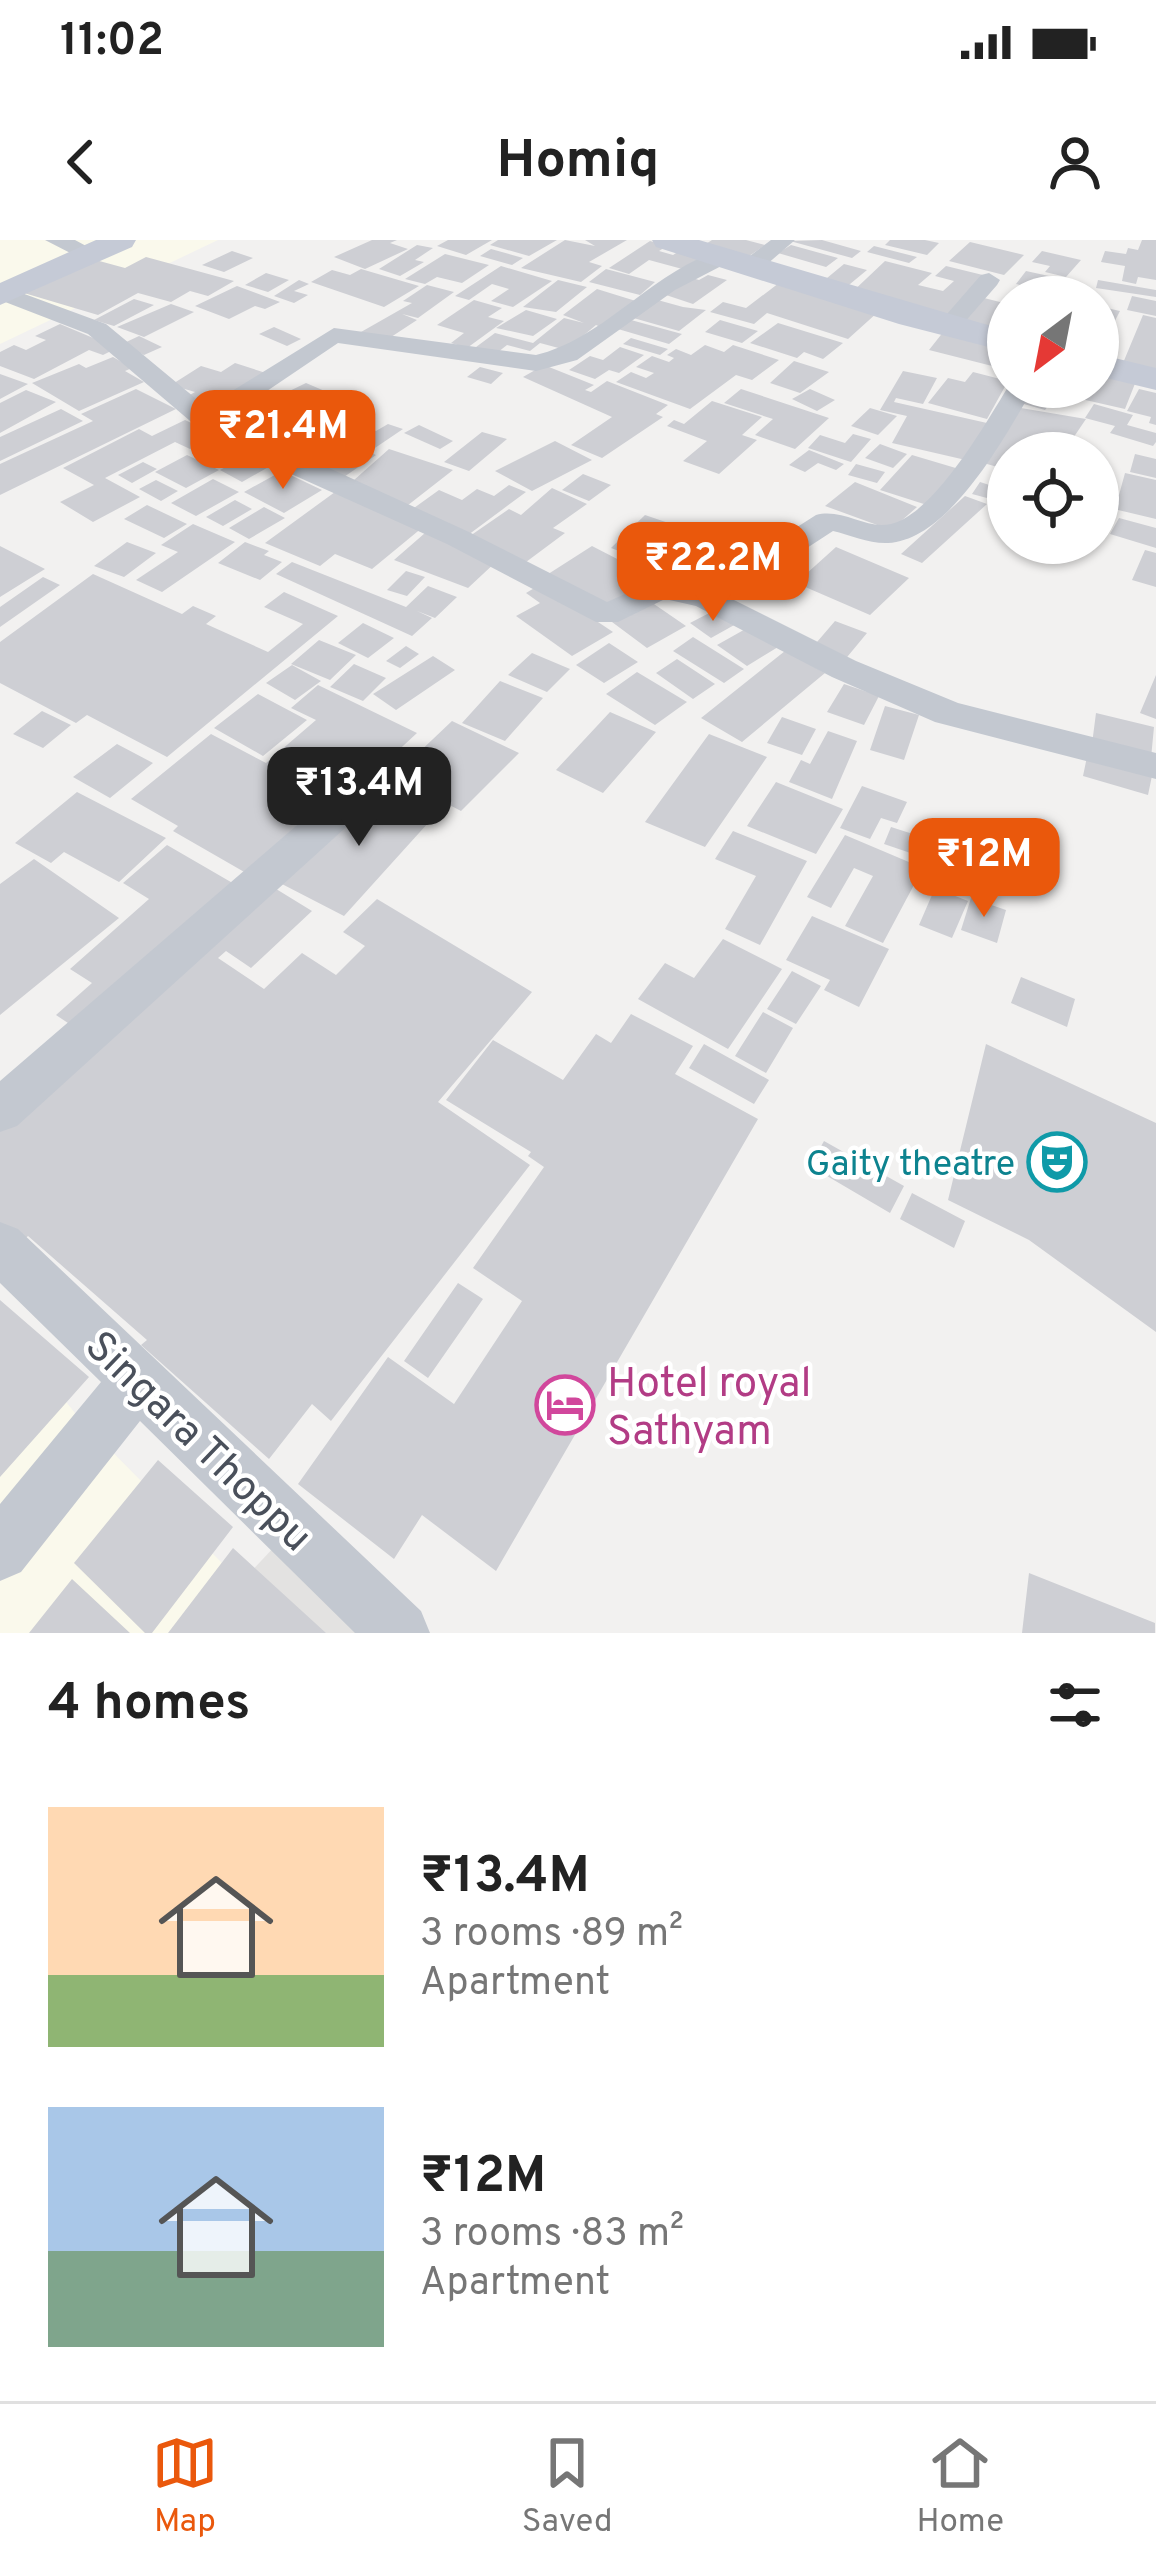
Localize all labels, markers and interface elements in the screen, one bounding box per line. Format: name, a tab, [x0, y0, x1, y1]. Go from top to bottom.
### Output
text: 11:02	[60, 14, 164, 71]
text: Homiq	[497, 128, 659, 197]
icon: back	[48, 129, 114, 195]
icon: person	[1042, 129, 1108, 195]
north arrow	[987, 276, 1119, 408]
map controls	[987, 276, 1119, 564]
pin: ₹21.4M	[185, 390, 381, 492]
text: ₹21.4M	[217, 404, 349, 453]
button: locate	[987, 432, 1119, 564]
pin: ₹22.2M	[615, 522, 811, 624]
text: ₹22.2M	[644, 536, 782, 585]
pin: ₹13.4M	[261, 747, 457, 849]
text: ₹13.4M	[294, 761, 424, 810]
pin: ₹12M	[913, 818, 1055, 920]
text: ₹12M	[936, 832, 1032, 881]
theatre icon: Gaity theatre	[1026, 1131, 1088, 1193]
place label: Gaity theatre	[806, 1143, 1015, 1189]
street label: Singara Thoppu	[72, 1322, 322, 1565]
place label: Hotel royal Sathyam	[607, 1359, 811, 1460]
hotel icon: Hotel royal Sathyam	[534, 1374, 596, 1436]
icon: filters	[1042, 1672, 1108, 1738]
text: 4 homes	[48, 1673, 250, 1738]
text: ₹13.4M	[420, 1846, 590, 1911]
icon: home	[144, 1855, 288, 1999]
text: 3 rooms · 89 m²	[420, 1911, 683, 1960]
text: Apartment	[420, 1960, 610, 2009]
text: ₹12M	[420, 2146, 546, 2211]
icon: home	[144, 2155, 288, 2299]
text: 3 rooms · 83 m²	[420, 2211, 684, 2260]
text: Apartment	[420, 2260, 610, 2309]
tab: Map	[152, 2430, 218, 2544]
tab: Saved	[522, 2430, 613, 2544]
tab: Home	[916, 2430, 1004, 2544]

